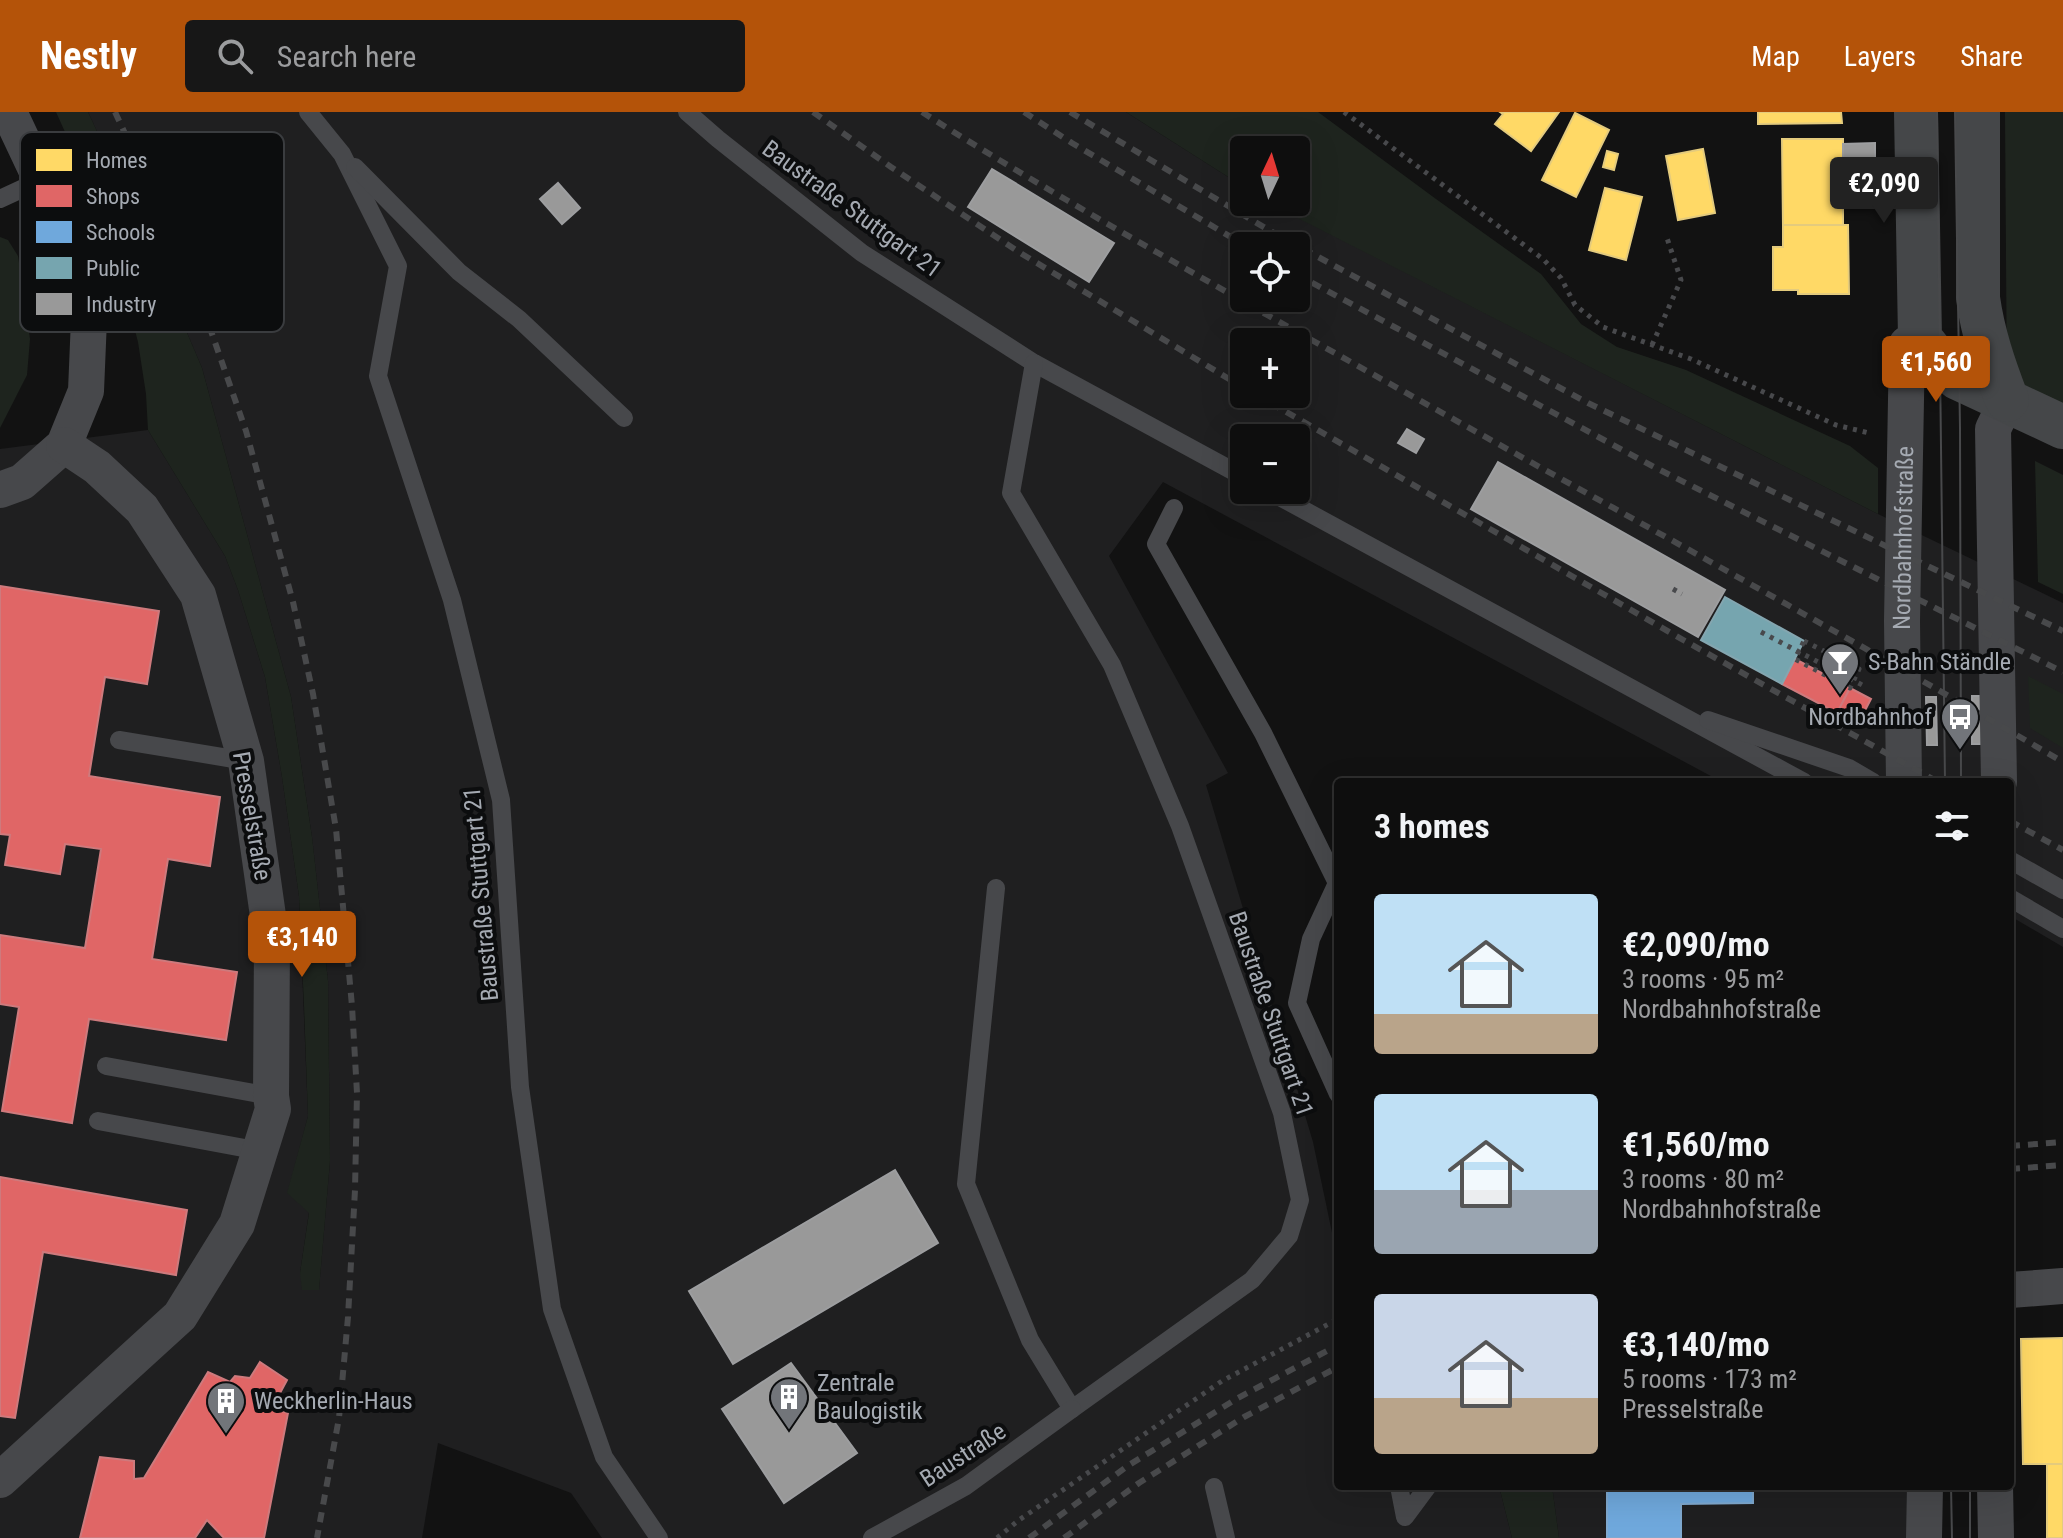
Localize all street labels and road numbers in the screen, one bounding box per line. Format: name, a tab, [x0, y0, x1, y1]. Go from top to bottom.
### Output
street label: Baustraße Stuttgart 21	[757, 135, 947, 283]
street label: Nordbahnhofstraße	[1888, 446, 1919, 630]
street label: Presselstraße	[227, 749, 277, 883]
street label: Baustraße Stuttgart 21	[458, 786, 504, 1002]
street label: Baustraße Stuttgart 21	[1223, 908, 1319, 1120]
street label: Baustraße	[915, 1417, 1011, 1493]

